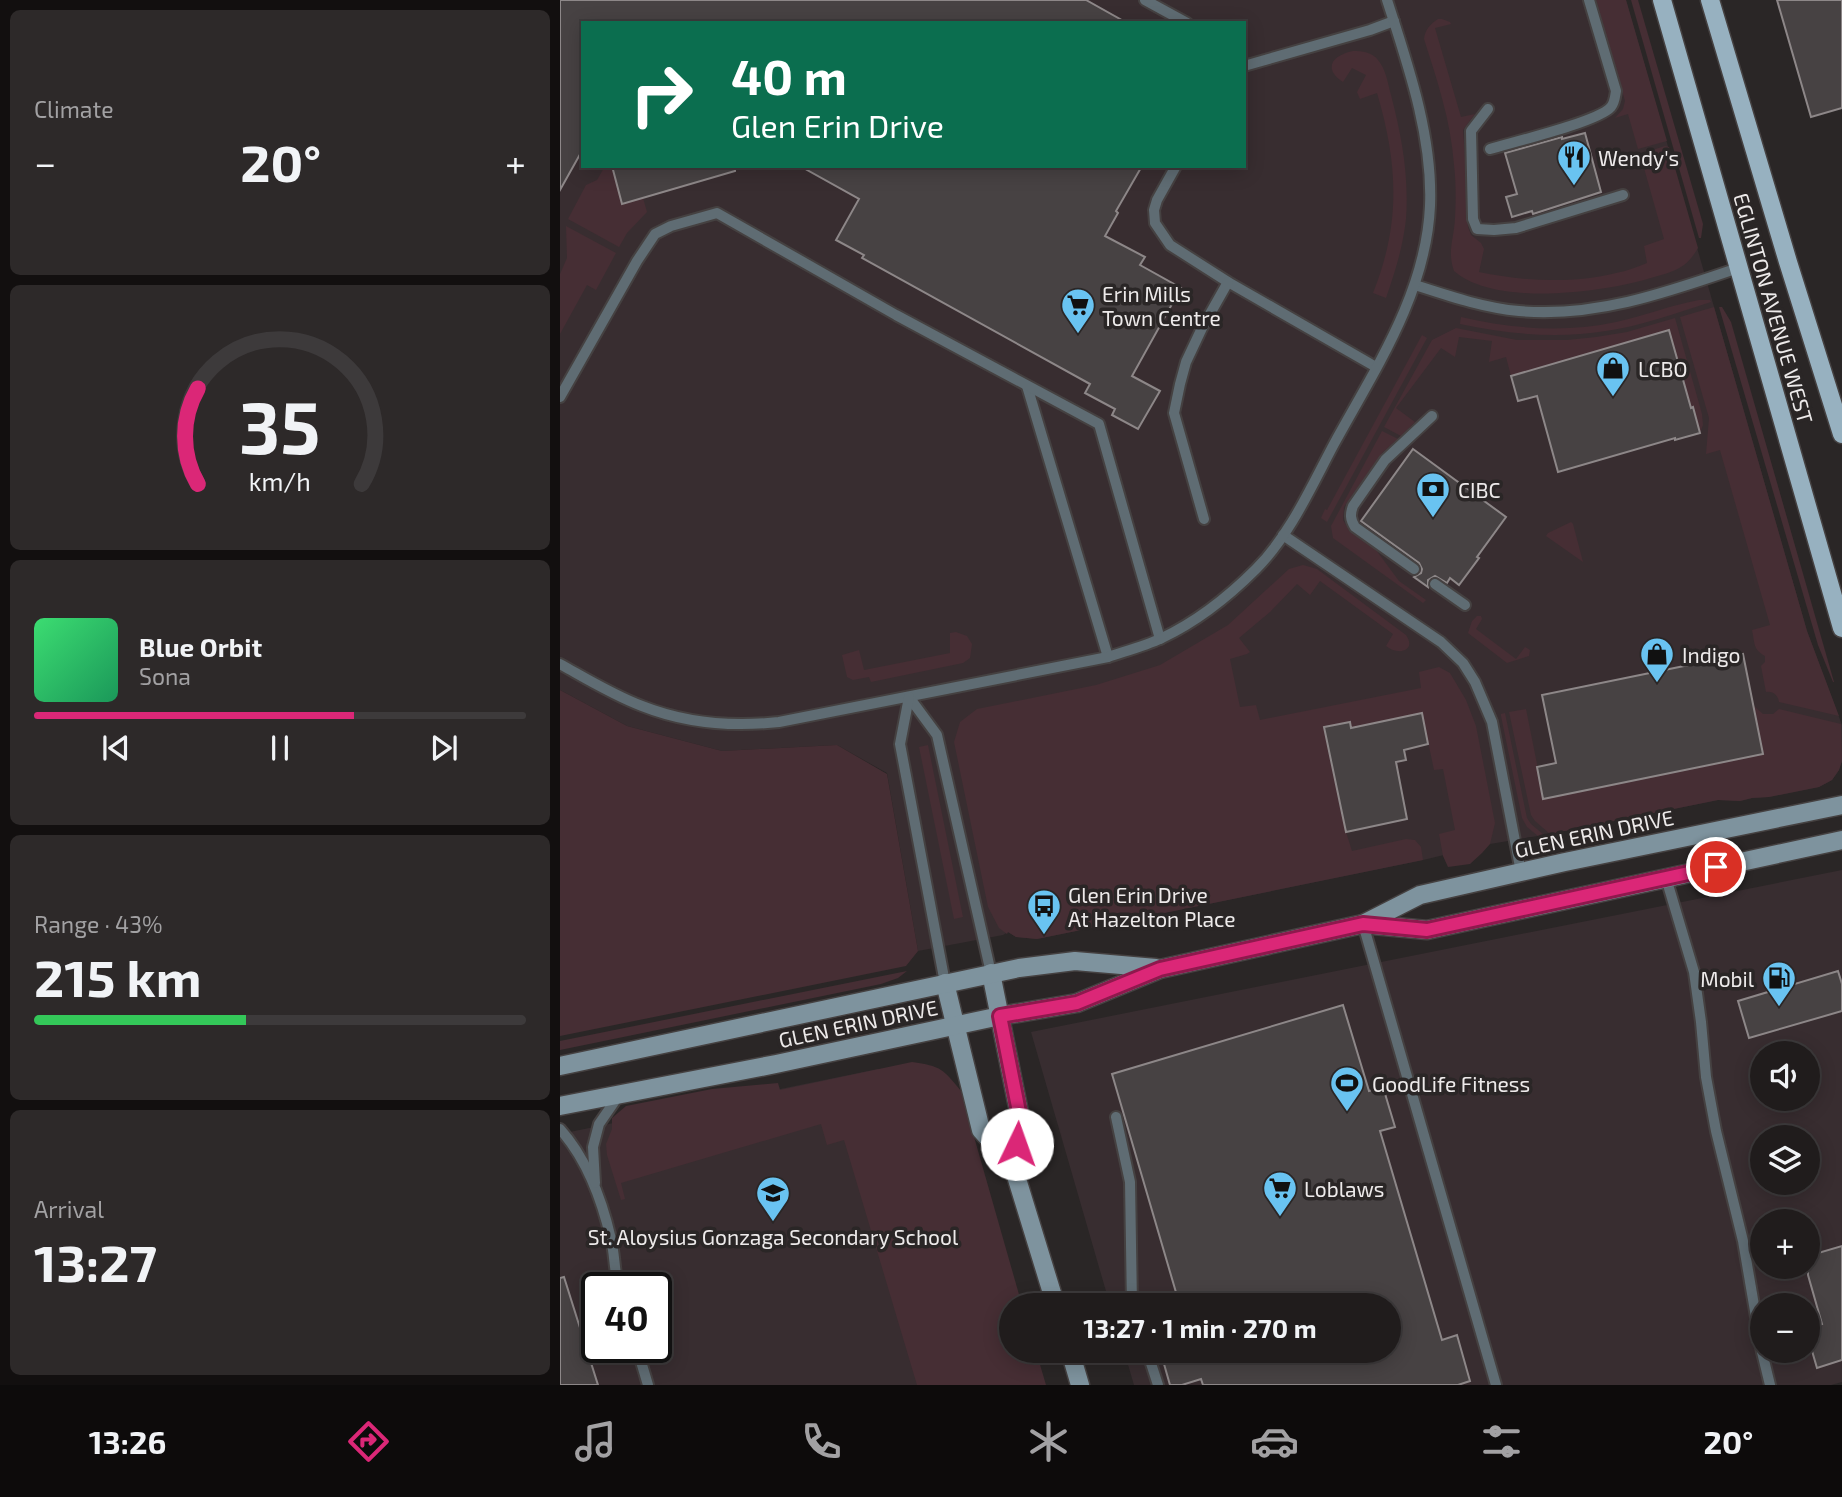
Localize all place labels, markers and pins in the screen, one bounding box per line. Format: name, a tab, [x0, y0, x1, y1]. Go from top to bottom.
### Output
restaurant icon: Wendy's	[1555, 138, 1593, 187]
place label: Wendy's	[1598, 145, 1679, 170]
place label: Erin Mills Town Centre	[1102, 281, 1221, 330]
supermarket icon: Erin Mills Town Centre	[1059, 286, 1097, 335]
shop icon: LCBO	[1594, 349, 1632, 398]
place label: LCBO	[1638, 356, 1687, 381]
bank icon: CIBC	[1414, 470, 1452, 519]
place label: CIBC	[1458, 477, 1500, 502]
shop icon: Indigo	[1638, 635, 1676, 684]
place label: Indigo	[1682, 642, 1741, 667]
pin	[1686, 837, 1746, 897]
place label: Glen Erin Drive At Hazelton Place	[1068, 882, 1235, 931]
bus stop icon: Glen Erin Drive At Hazelton Place	[1025, 887, 1063, 936]
fuel station icon: Mobil	[1760, 959, 1798, 1008]
place label: Mobil	[1700, 966, 1755, 991]
sports icon: GoodLife Fitness	[1328, 1064, 1366, 1113]
place label: GoodLife Fitness	[1372, 1071, 1530, 1096]
supermarket icon: Loblaws	[1261, 1169, 1299, 1218]
school or university icon: St. Aloysius Gonzaga Secondary School	[754, 1174, 792, 1223]
place label: Loblaws	[1304, 1176, 1384, 1201]
place label: St. Aloysius Gonzaga Secondary School	[588, 1224, 959, 1249]

